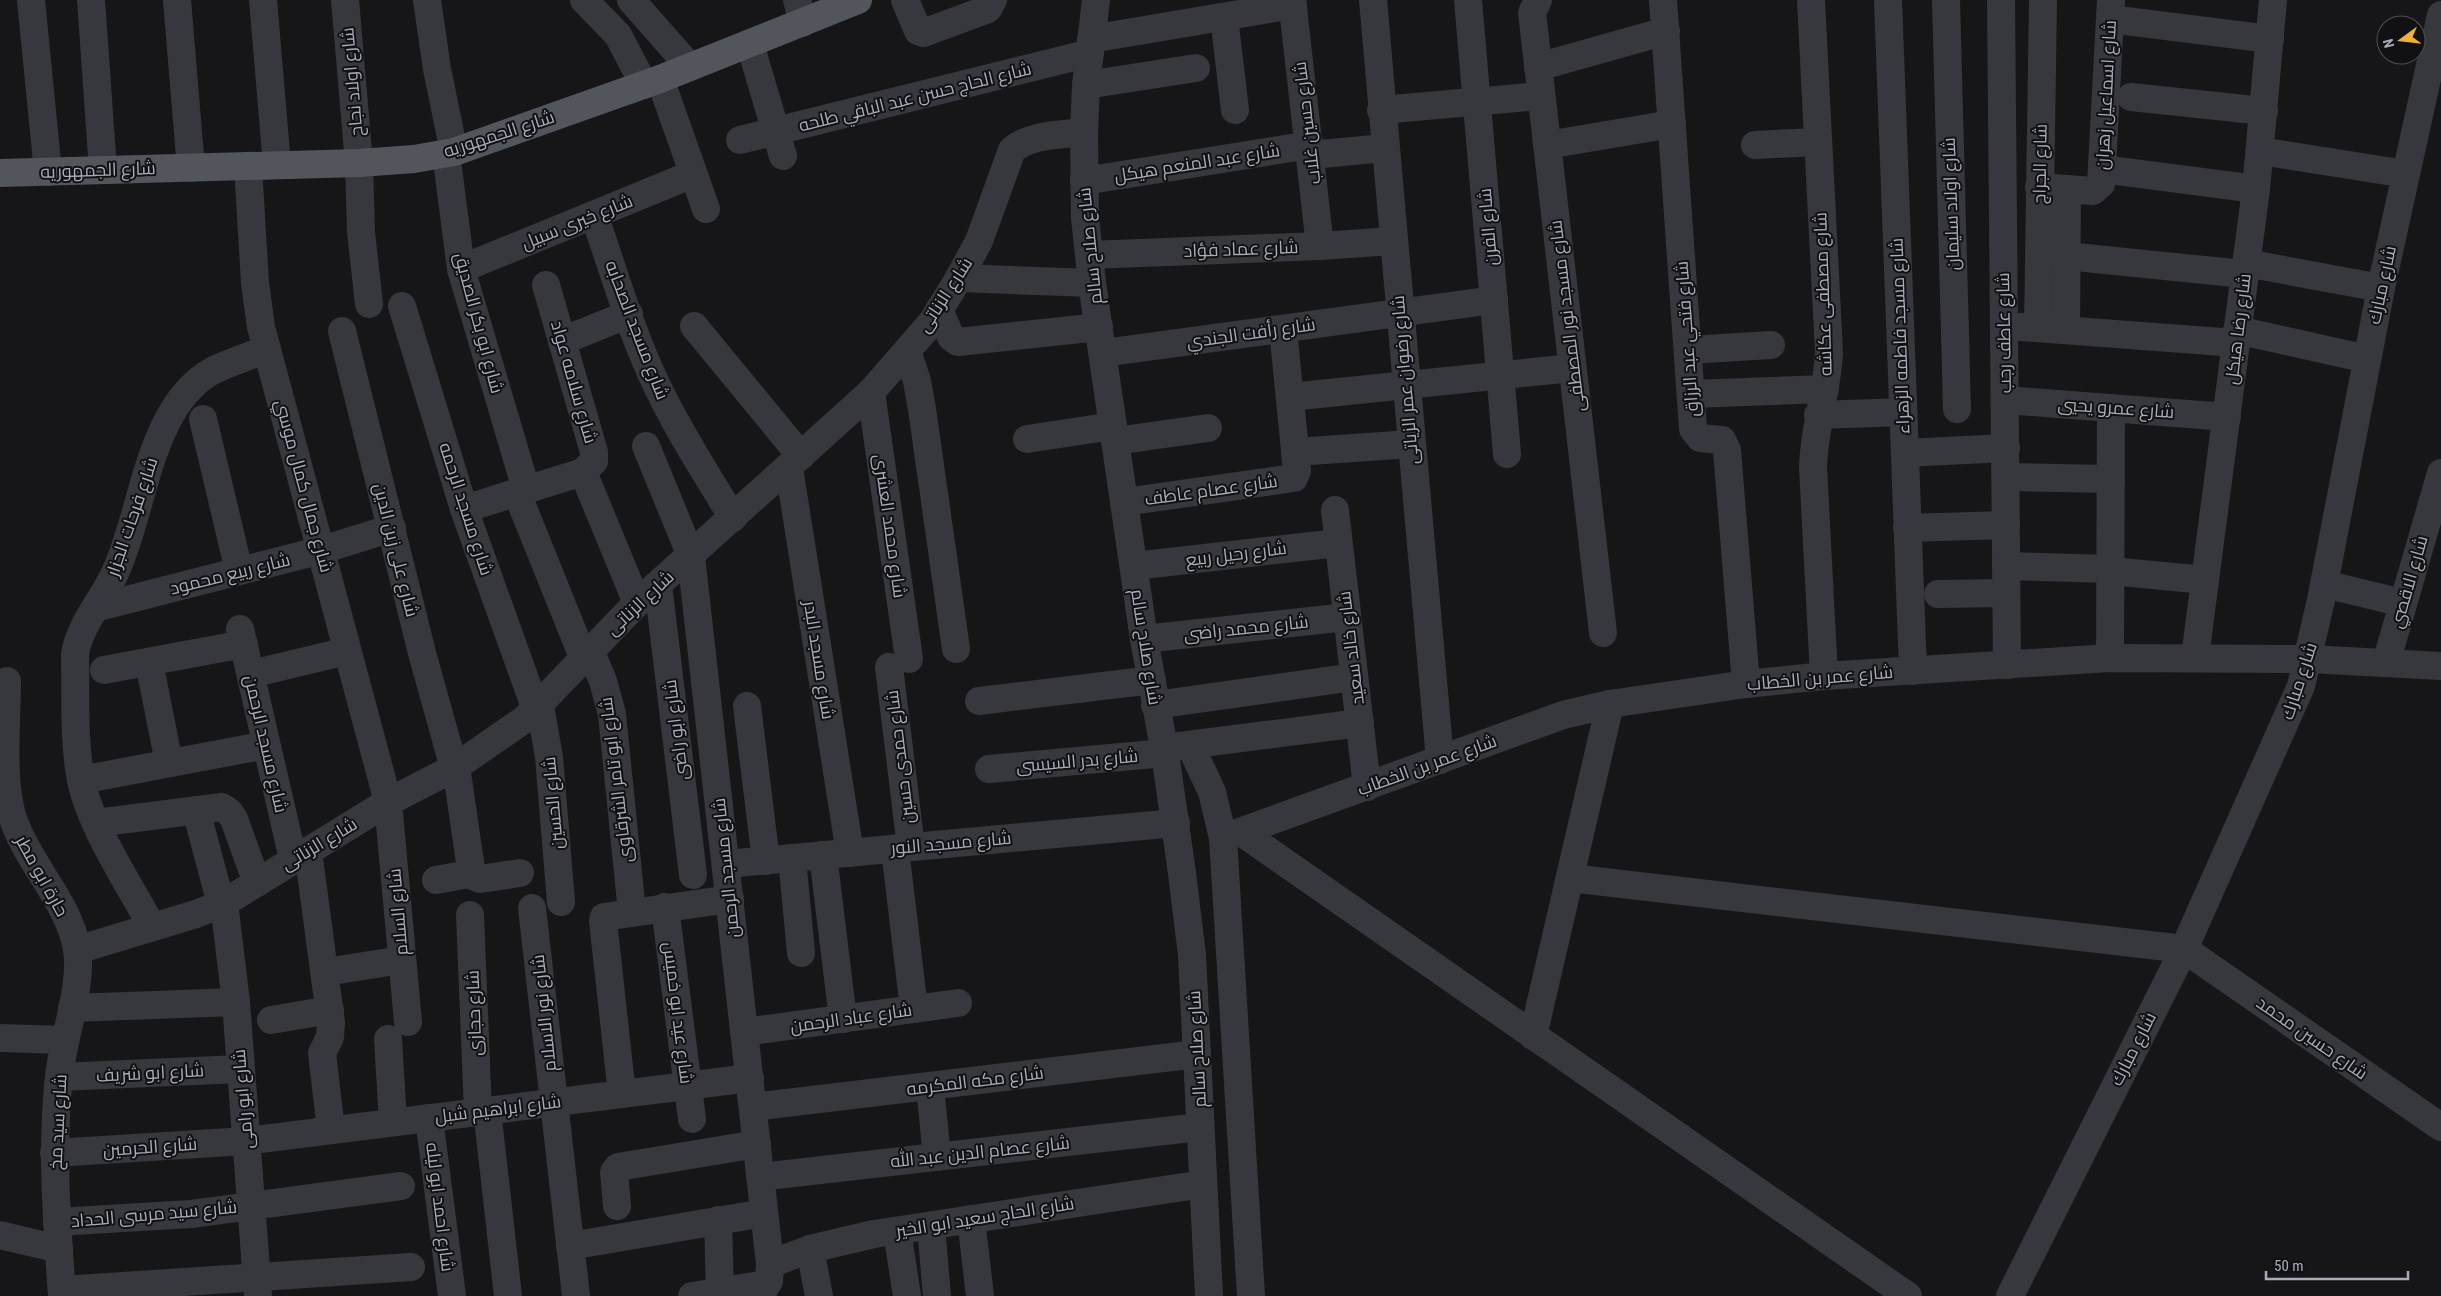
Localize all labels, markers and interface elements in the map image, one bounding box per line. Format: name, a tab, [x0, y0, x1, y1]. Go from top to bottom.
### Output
north arrow	[2376, 15, 2426, 65]
street label: شارع اسماعيل زهران	[2091, 19, 2122, 171]
street label: شارع اولاد نجاح	[336, 26, 369, 137]
text: N	[2380, 37, 2397, 50]
street label: شارع الحاج حسن عبد الباقي طلحه	[796, 57, 1034, 139]
street label: شارع حسين غلاب	[1289, 60, 1326, 186]
street label: شارع الجمهوريه	[441, 106, 558, 163]
street label: شارع الجراج	[2028, 124, 2053, 204]
street label: شارع اولاد سليمان	[1938, 137, 1965, 271]
street label: شارع عبد المنعم هيكل	[1113, 139, 1282, 188]
street label: شارع الجمهوريه	[40, 157, 156, 184]
street label: شارع صلاح سالم	[1073, 186, 1108, 306]
street label: شارع الفرن	[1474, 187, 1503, 267]
street label: شارع خيرى سبيل	[518, 190, 636, 255]
street label: شارع مصطفى عكاشه	[1809, 212, 1838, 376]
street label: شارع مسجد نور المصطفى	[1544, 219, 1591, 413]
street label: شارع عماد فؤاد	[1183, 236, 1299, 263]
street label: شارع مسجد فاطمه الزهراء	[1886, 237, 1915, 435]
street label: شارع مبارك	[2363, 244, 2402, 327]
street label: شارع ابو بكر الصديق	[449, 250, 508, 396]
street label: شارع الزناتى	[913, 253, 978, 337]
street label: شارع مسجد الصحابه	[599, 257, 674, 403]
street label: شارع فتحي عبد الرزاق	[1671, 260, 1706, 418]
street label: شارع عاطف رجب	[1992, 272, 2017, 394]
street label: شارع رضا هيكل	[2220, 272, 2257, 386]
street label: شارع رضوان عمر الزياتى	[1387, 294, 1424, 465]
street label: شارع رأفت الجندي	[1185, 313, 1317, 356]
street label: شارع سلامه عواد	[545, 318, 602, 446]
street label: شارع عمرو يحيي	[2057, 393, 2175, 424]
street label: شارع جمال كمال موسي	[268, 397, 338, 576]
street label: شارع مسجد الرحمه	[433, 440, 498, 579]
street label: شارع محمد العشرى	[868, 453, 911, 600]
street label: شارع فرحات الجزار	[101, 455, 164, 581]
street label: شارع عصام عاطف	[1143, 470, 1279, 511]
street label: شارع على زين الدين	[368, 481, 423, 619]
street label: شارع الاقصي	[2385, 533, 2435, 632]
street label: شارع رحيل ربيع	[1184, 537, 1288, 572]
street label: شارع ربيع محمود	[168, 548, 293, 601]
street label: شارع الزناتى	[601, 566, 679, 641]
street label: شارع صلاح سالم	[1125, 587, 1166, 707]
street label: شارع خالد سعيد	[1333, 590, 1370, 706]
street label: شارع مسجد البدر	[798, 598, 839, 721]
street label: شارع محمد راضى	[1182, 611, 1310, 646]
street label: شارع مبارك	[2276, 640, 2323, 723]
street label: شارع عمر بن الخطاب	[1746, 661, 1894, 696]
street label: شارع مسجد الرحمن	[238, 673, 293, 815]
street label: شارع ابو راضى	[659, 678, 694, 782]
street label: شارع حمدى حسين	[881, 689, 920, 825]
street label: شارع ابو تامر الشرقاوى	[595, 696, 638, 864]
street label: شارع عمر بن الخطاب	[1354, 730, 1500, 801]
street label: شارع بدر السيسى	[1015, 745, 1139, 778]
street label: شارع الحسين	[538, 756, 569, 850]
street label: شارع مسجد الرحمن	[708, 797, 745, 939]
street label: شارع الزناتى	[277, 813, 362, 876]
street label: شارع مسجد النور	[889, 827, 1012, 860]
street label: حارة ابو مطر	[10, 831, 73, 920]
street label: شارع السلام	[383, 867, 414, 957]
street label: شارع عيد ابو خميس	[657, 941, 698, 1085]
street label: شارع نور الاسلام	[527, 953, 562, 1073]
street label: شارع حجازى	[462, 970, 487, 1056]
street label: شارع صلاح سالم	[1183, 990, 1212, 1108]
street label: شارع حسين محمد	[2252, 992, 2372, 1085]
street label: شارع عباد الرحمن	[789, 999, 914, 1038]
street label: شارع مبارك	[2105, 1008, 2162, 1090]
street label: شارع ابو رامى	[228, 1048, 259, 1150]
street label: شارع ابو شريف	[95, 1059, 205, 1088]
street label: شارع مكه المكرمه	[905, 1062, 1045, 1101]
street label: شارع سيد مخ	[45, 1074, 72, 1170]
street label: شارع ابراهيم شبل	[434, 1090, 563, 1129]
street label: شارع عصام الدين عبد الله	[889, 1131, 1071, 1173]
street label: شارع الحرمين	[102, 1133, 198, 1162]
street label: شارع احمد ابو ليله	[420, 1141, 459, 1273]
street label: شارع الحاج سعيد ابو الخير	[893, 1192, 1076, 1243]
street label: شارع سيد مرسى الحداد	[70, 1196, 238, 1233]
scale bar	[2266, 1248, 2408, 1280]
text: 50 m	[2274, 1257, 2304, 1275]

